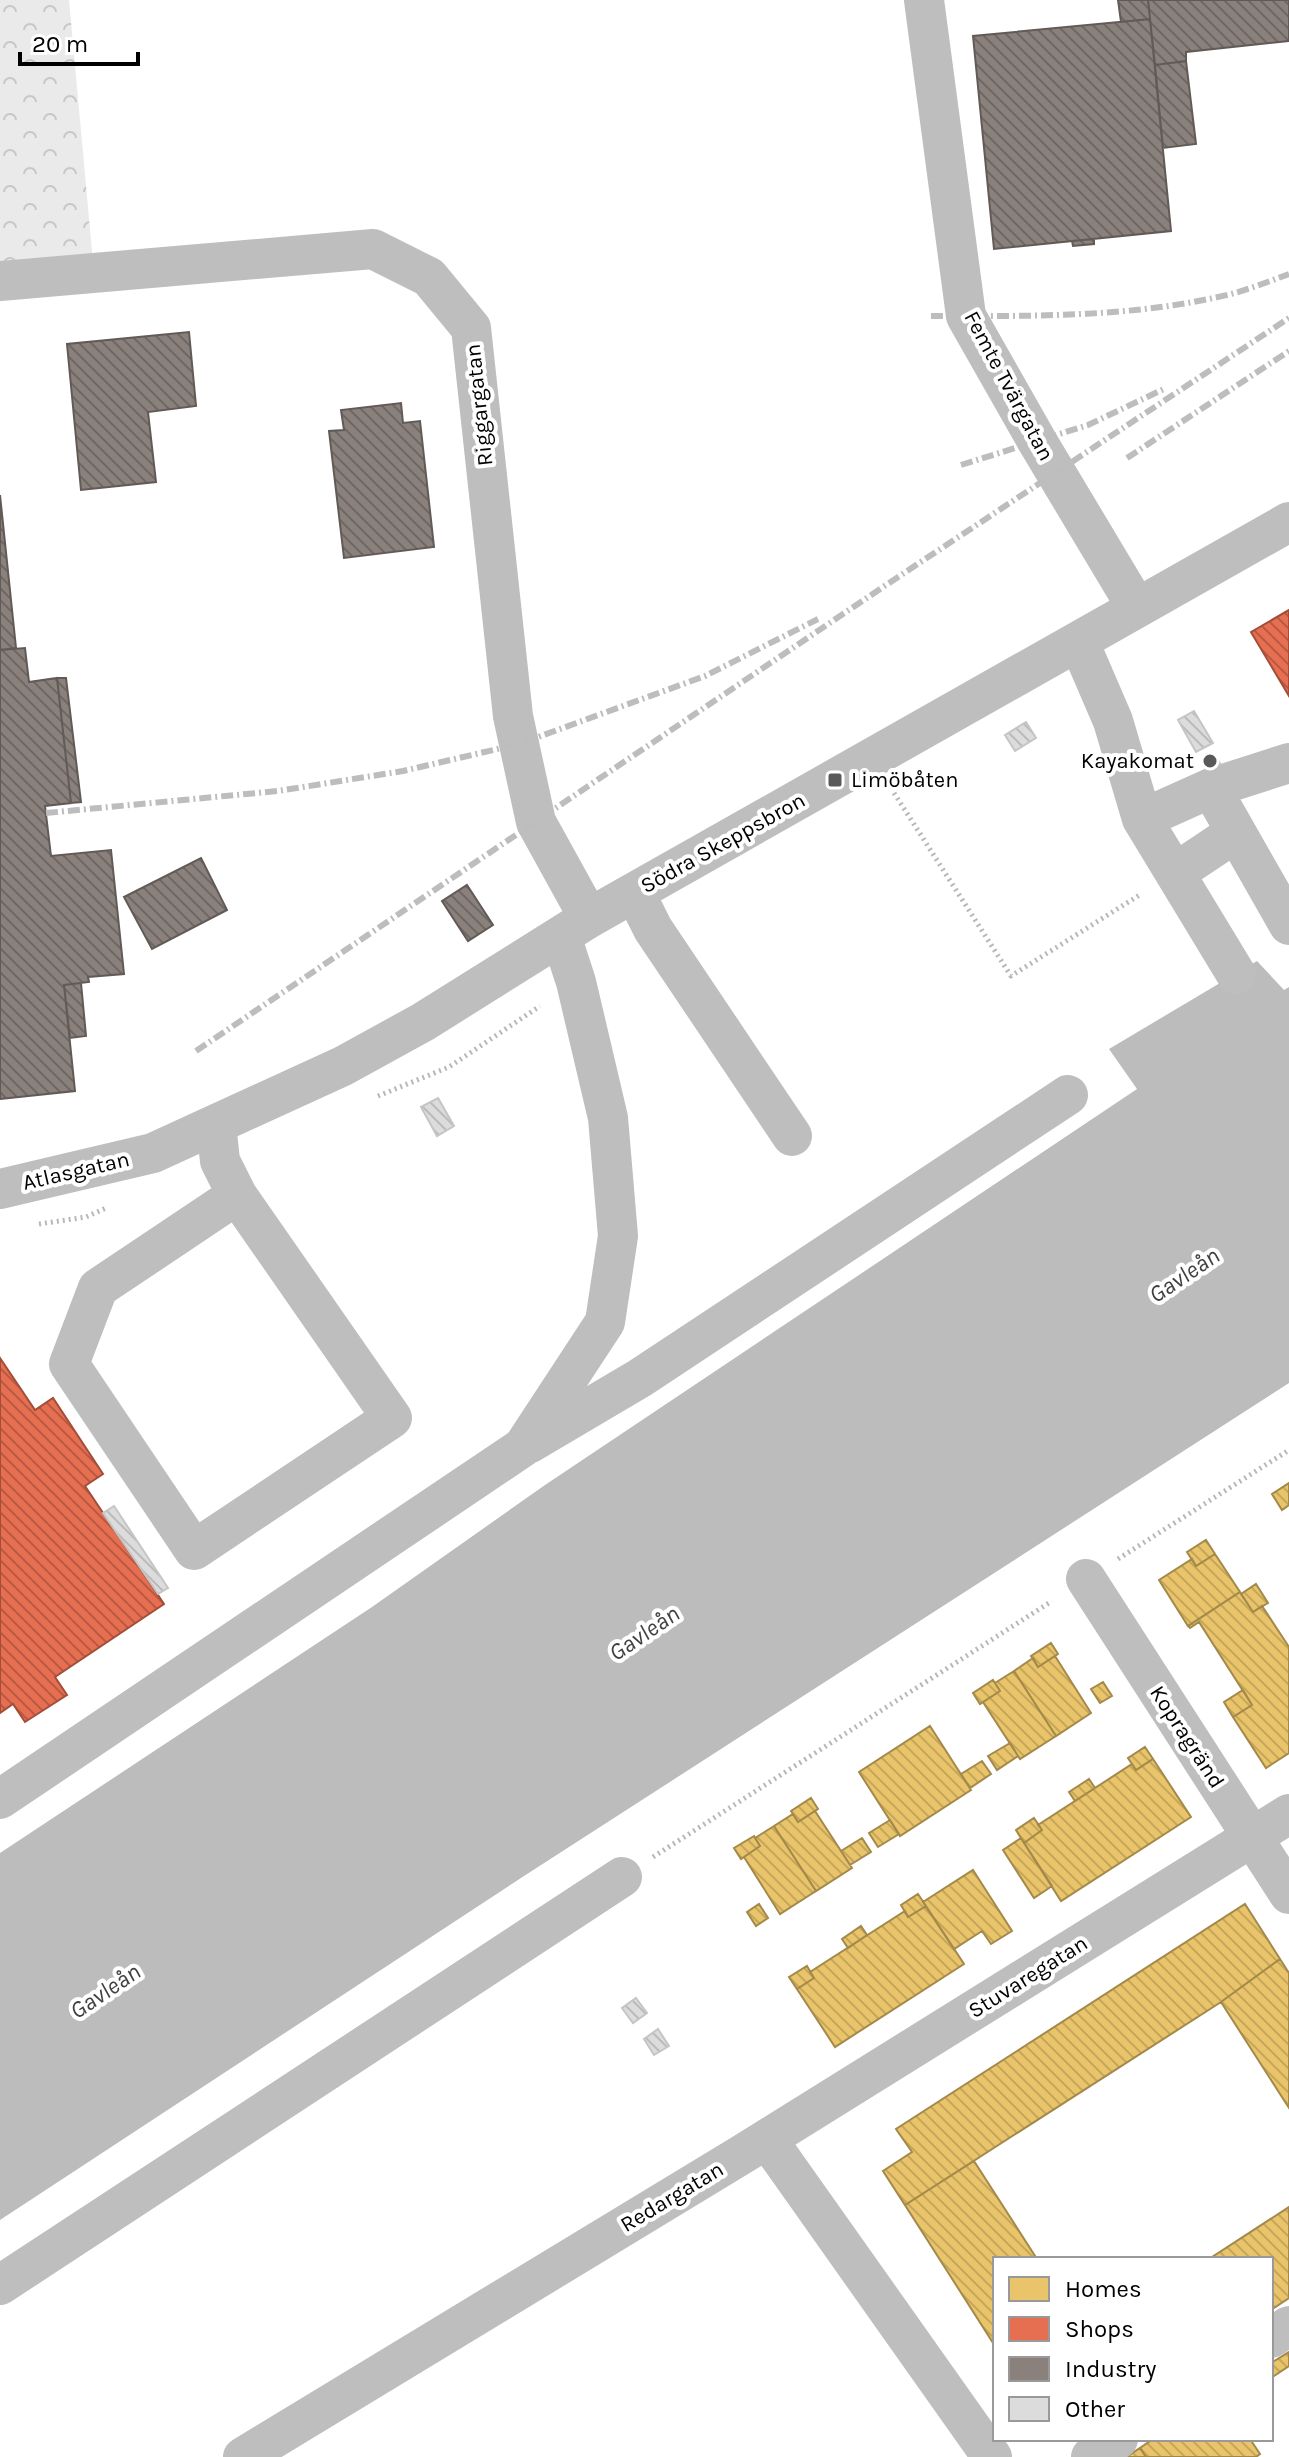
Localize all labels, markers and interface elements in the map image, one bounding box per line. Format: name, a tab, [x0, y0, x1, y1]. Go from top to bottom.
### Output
scale bar	[20, 16, 138, 66]
text: 20 m	[32, 30, 88, 58]
street label: Femte Tvärgatan	[959, 307, 1059, 465]
street label: Riggargatan	[460, 343, 498, 467]
place label: Kayakomat	[1081, 748, 1194, 774]
marker: Kayakomat	[1201, 752, 1219, 770]
place label: Limöbåten	[851, 767, 958, 793]
marker: Limöbåten	[826, 771, 844, 789]
street label: Södra Skeppsbron	[636, 787, 810, 899]
street label: Atlasgatan	[20, 1146, 132, 1196]
water label: Gavleån	[1143, 1241, 1225, 1309]
water label: Gavleån	[603, 1599, 685, 1667]
street label: Kopragränd	[1144, 1681, 1230, 1793]
street label: Stuvaregatan	[964, 1930, 1092, 2024]
water label: Gavleån	[64, 1957, 146, 2025]
street label: Redargatan	[616, 2156, 728, 2238]
legend	[993, 2257, 1273, 2441]
text: Homes	[1065, 2275, 1142, 2303]
text: Shops	[1065, 2315, 1134, 2343]
text: Industry	[1065, 2355, 1156, 2383]
text: Other	[1065, 2395, 1125, 2423]

